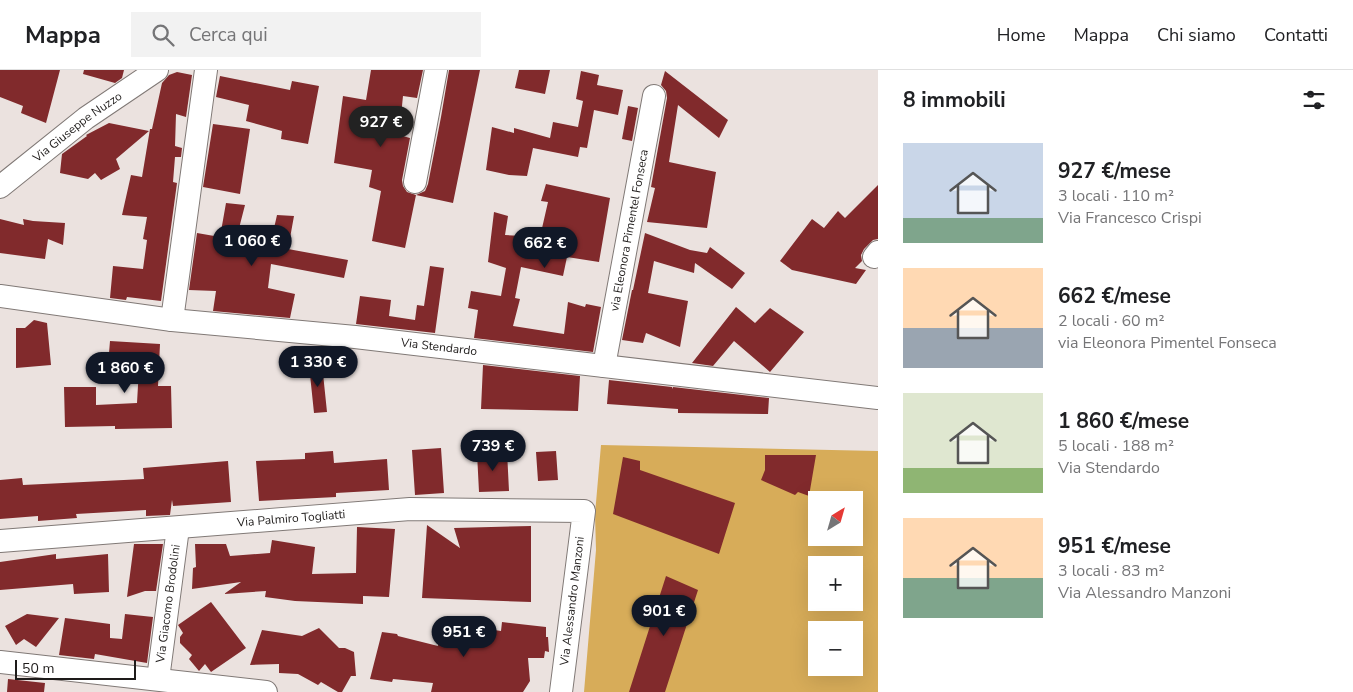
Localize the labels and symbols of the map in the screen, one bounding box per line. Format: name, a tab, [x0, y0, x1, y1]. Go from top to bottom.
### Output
street label: Via Giuseppe Nuzzo	[29, 88, 125, 166]
pin: 927 €	[346, 106, 416, 148]
street label: via Eleonora Pimentel Fonseca	[606, 148, 652, 313]
pin: 1 060 €	[206, 224, 298, 267]
pin: 662 €	[510, 226, 580, 269]
street label: Via Stendardo	[399, 334, 478, 359]
pin: 1 330 €	[272, 346, 364, 388]
pin: 1 860 €	[79, 352, 171, 394]
pin: 739 €	[458, 430, 528, 472]
north arrow	[808, 491, 862, 546]
street label: Via Palmiro Togliatti	[235, 506, 346, 531]
street label: Via Alessandro Manzoni	[556, 536, 588, 667]
street label: Via Giacomo Brodolini	[152, 543, 184, 665]
pin: 901 €	[629, 594, 699, 637]
pin: 951 €	[429, 616, 499, 658]
scale bar	[15, 657, 136, 680]

